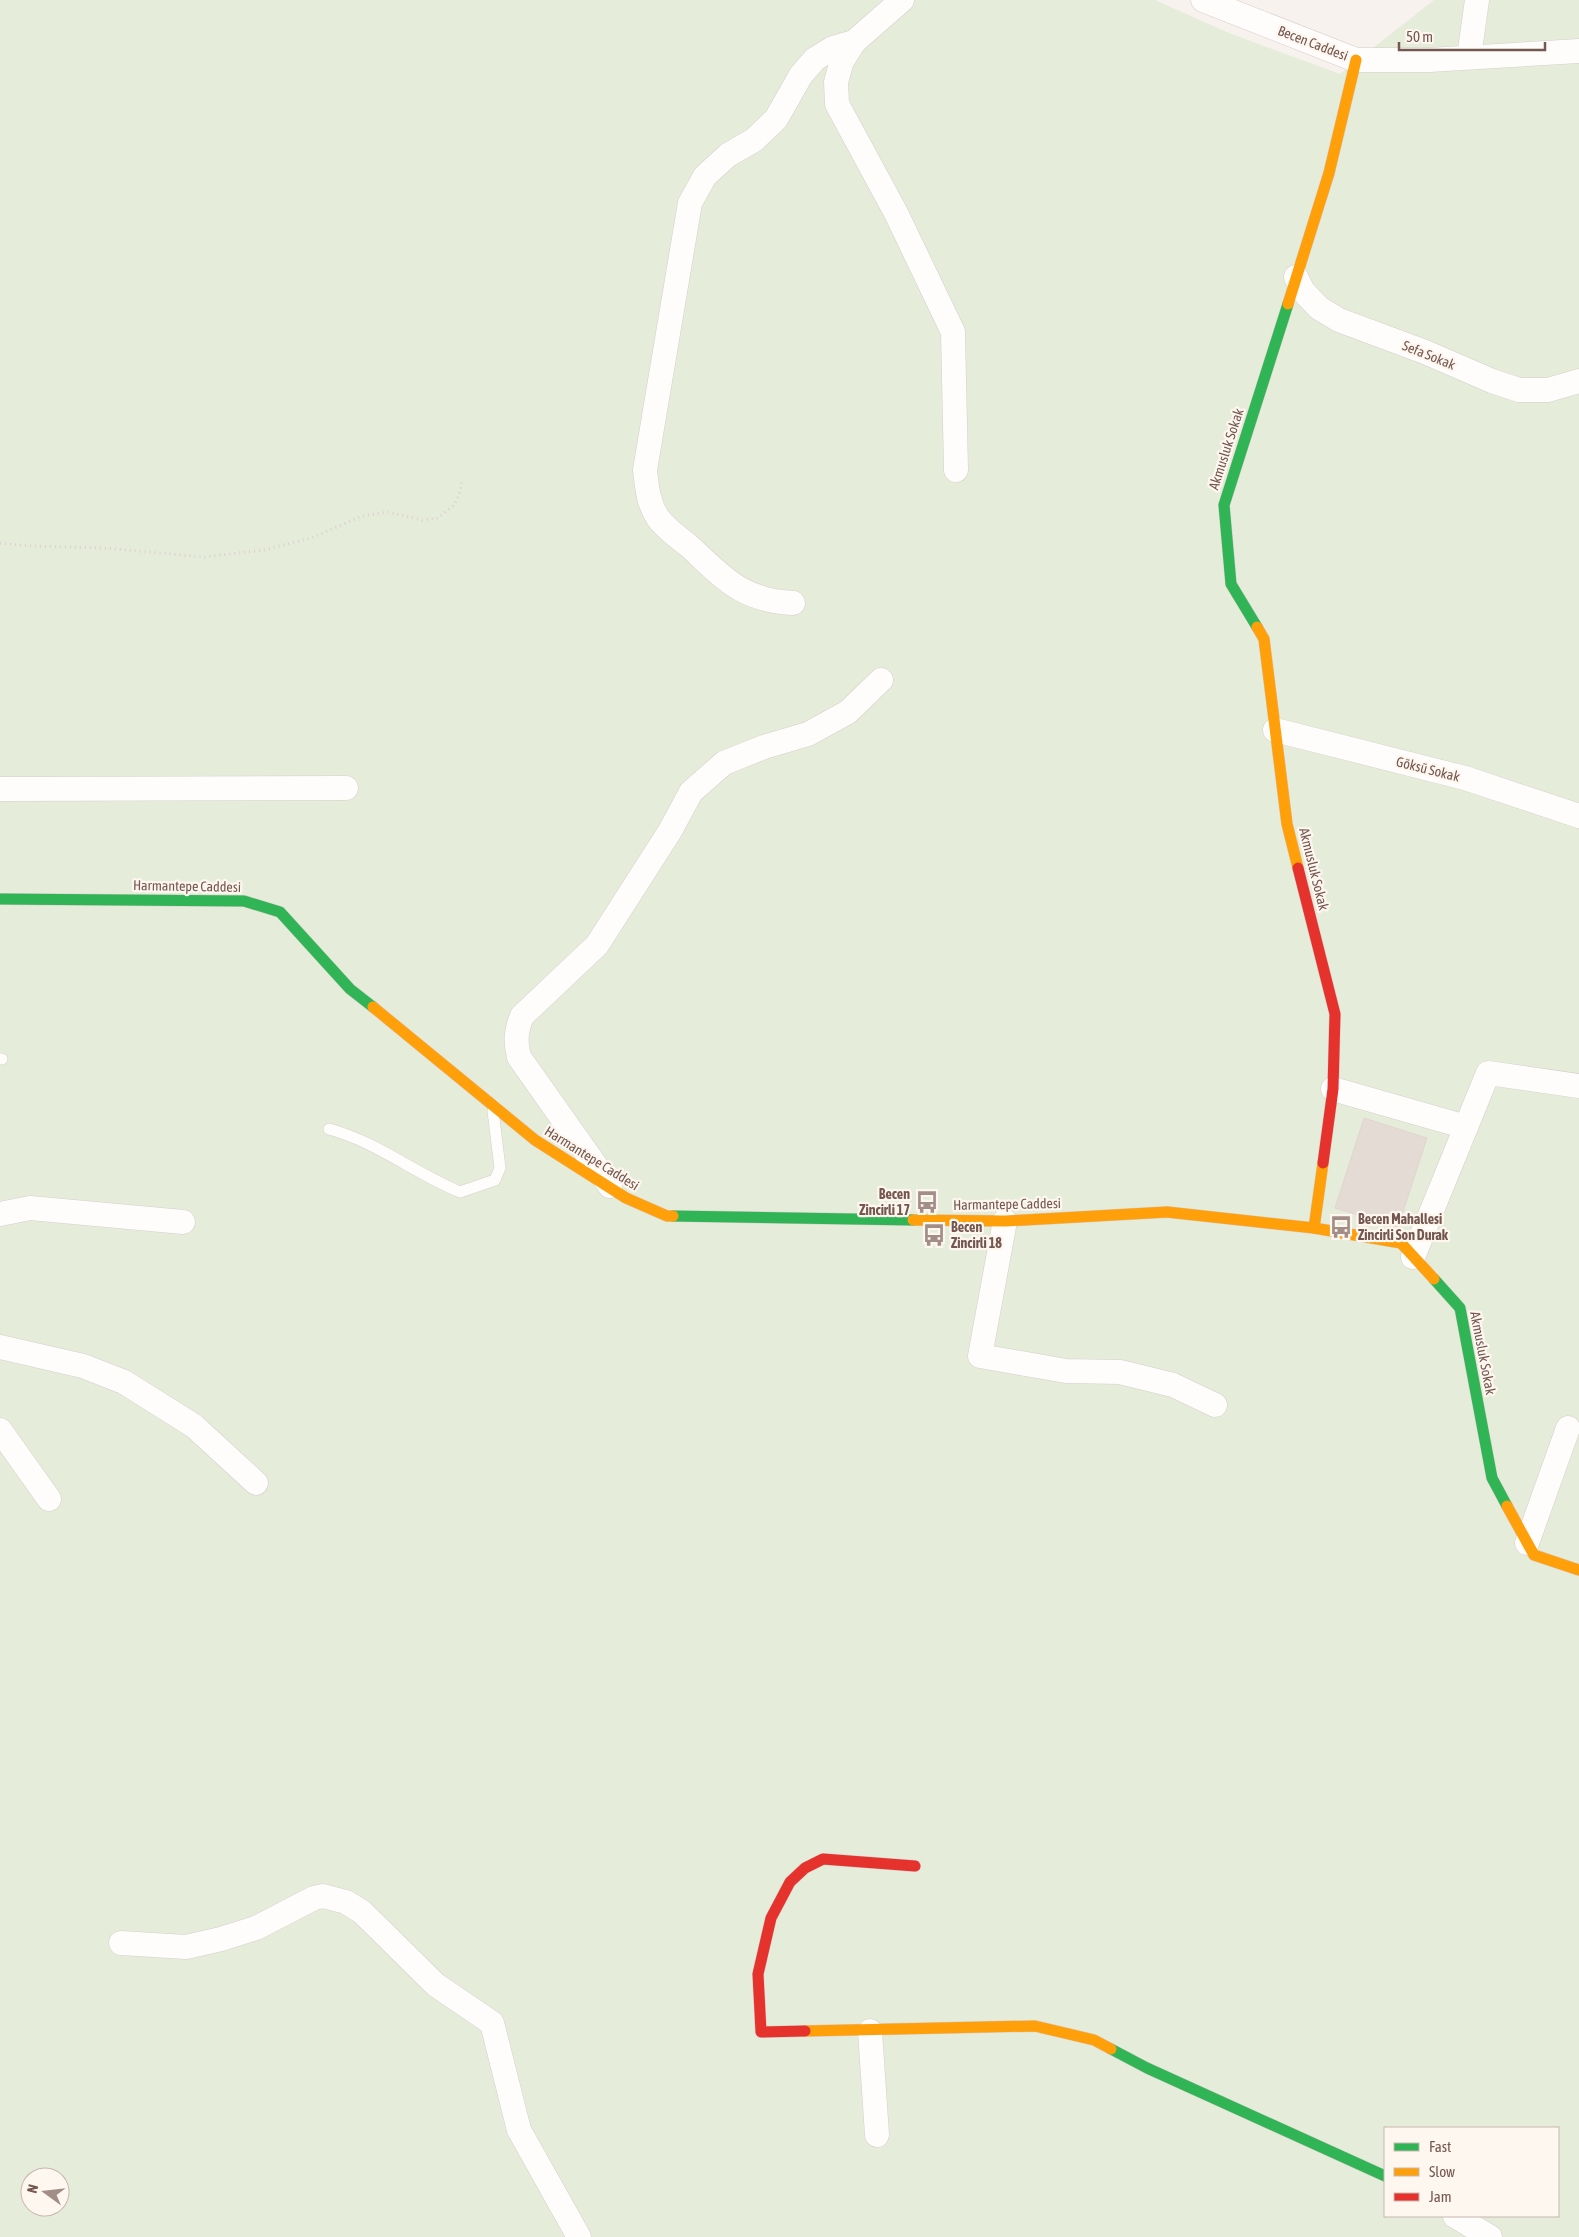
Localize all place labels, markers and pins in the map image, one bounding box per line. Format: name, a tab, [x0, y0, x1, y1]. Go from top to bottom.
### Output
place label: Becen Zincirli 17	[859, 1186, 910, 1218]
bus stop icon: Becen Zincirli 17	[914, 1189, 940, 1215]
place label: Becen Mahallesi Zincirli Son Durak	[1358, 1211, 1449, 1243]
bus stop icon: Becen Mahallesi Zincirli Son Durak	[1328, 1214, 1354, 1240]
place label: Becen Zincirli 18	[951, 1219, 1002, 1251]
bus stop icon: Becen Zincirli 18	[921, 1222, 947, 1248]

